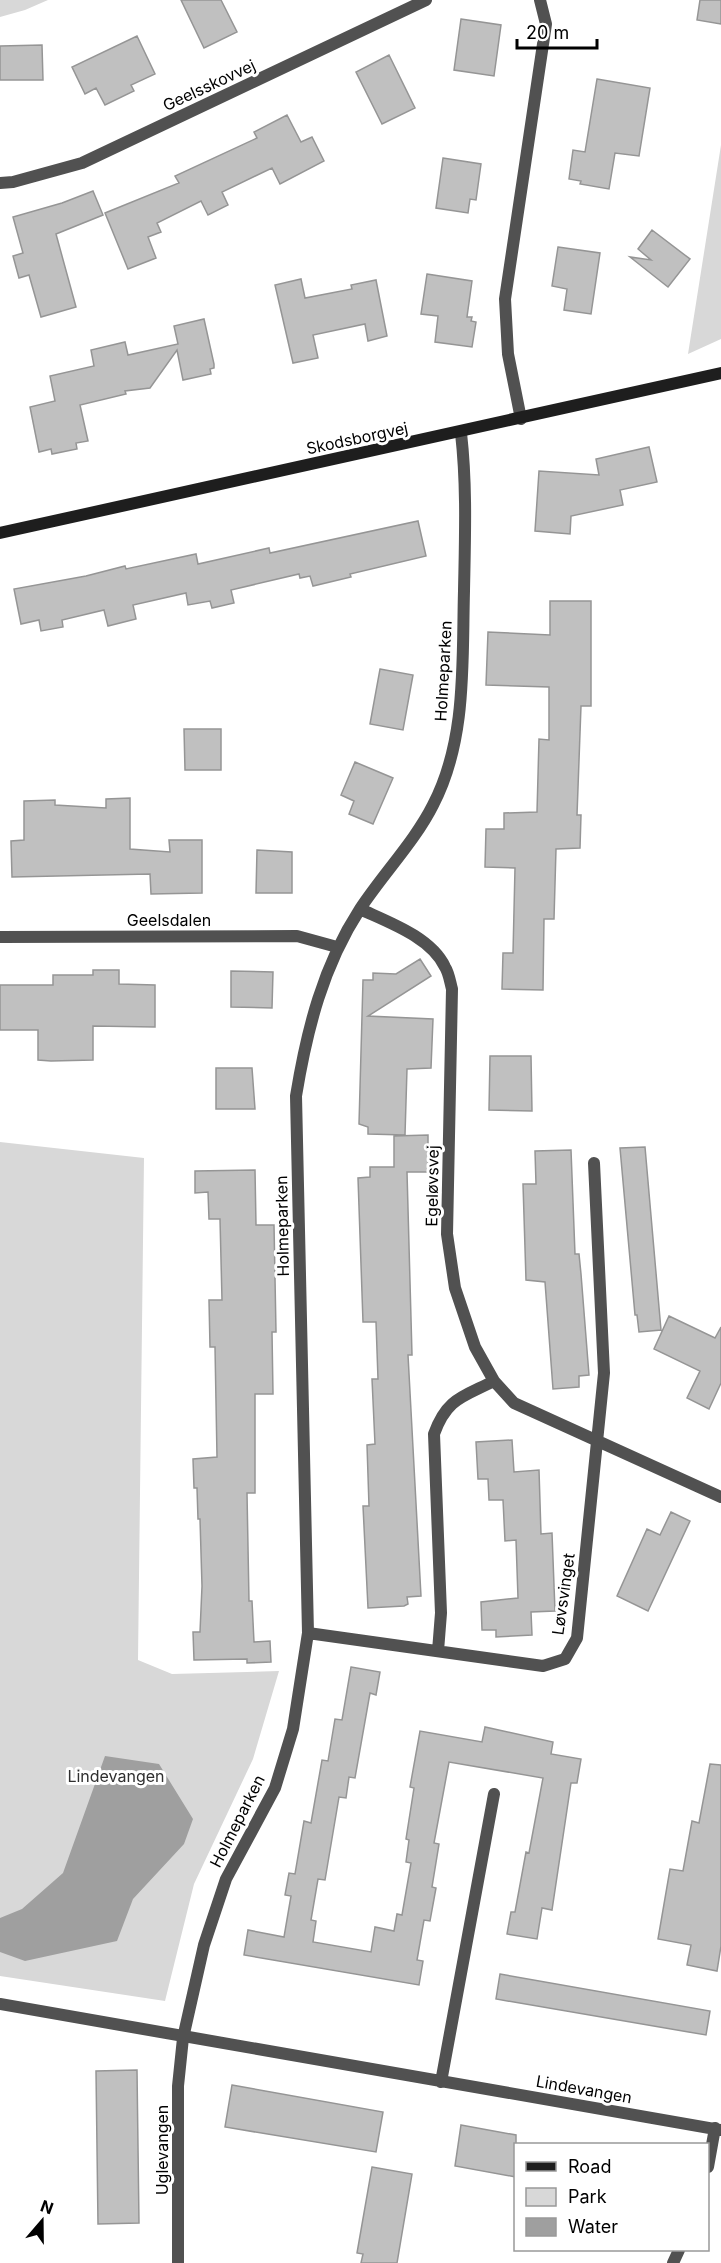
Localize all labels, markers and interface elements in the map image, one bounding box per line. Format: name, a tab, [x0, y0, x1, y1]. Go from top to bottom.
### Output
scale bar	[517, 12, 596, 50]
text: 20 m	[526, 22, 569, 43]
street label: Geelsskovvej	[159, 55, 259, 115]
street label: Skodsborgvej	[304, 417, 410, 459]
street label: Holmeparken	[430, 620, 456, 722]
street label: Geelsdalen	[127, 910, 211, 930]
street label: Egeløvsvej	[421, 1145, 443, 1227]
street label: Holmeparken	[271, 1175, 293, 1277]
street label: Løvsvinget	[547, 1552, 579, 1636]
park label: Lindevangen	[67, 1766, 165, 1786]
street label: Holmeparken	[205, 1771, 269, 1871]
street label: Lindevangen	[534, 2071, 634, 2107]
street label: Uglevangen	[152, 2105, 172, 2195]
legend	[514, 2143, 709, 2251]
text: Road	[568, 2156, 611, 2177]
text: Park	[568, 2186, 607, 2207]
north arrow	[12, 2191, 72, 2251]
text: N	[38, 2195, 56, 2218]
text: Water	[568, 2216, 618, 2237]

